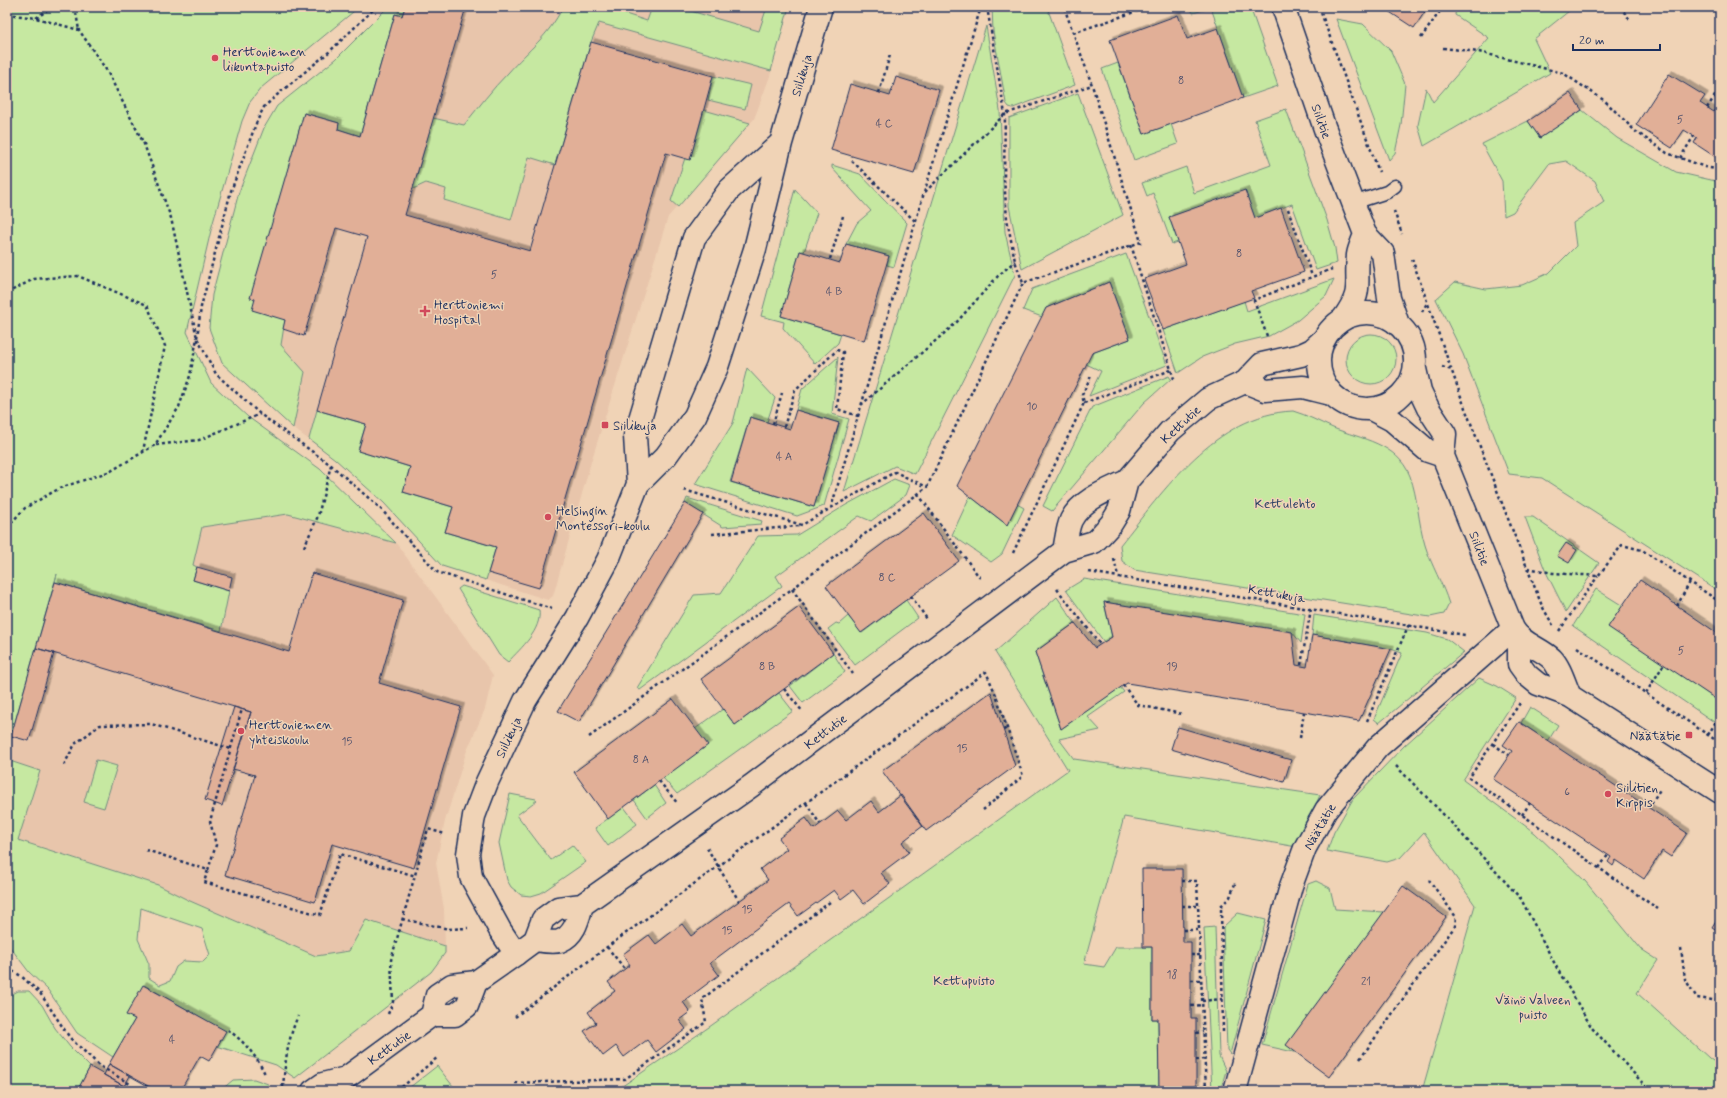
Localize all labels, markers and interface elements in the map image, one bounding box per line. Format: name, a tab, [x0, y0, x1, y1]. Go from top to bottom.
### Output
scale bar	[1573, 26, 1660, 52]
text: 20 m	[1579, 33, 1605, 49]
place label: Herttoniemen liikuntapuisto	[223, 44, 306, 76]
street label: Siilikuja	[788, 52, 817, 99]
marker: Herttoniemen liikuntapuisto	[210, 53, 220, 63]
house number: 8	[1178, 74, 1184, 88]
street label: Siilitie	[1307, 102, 1335, 141]
house number: 5	[1677, 113, 1684, 127]
house number: 4 C	[875, 117, 893, 131]
house number: 8	[1236, 247, 1242, 261]
house number: 5	[491, 268, 498, 282]
house number: 4 B	[826, 285, 842, 299]
place label: Herttoniemi Hospital	[434, 297, 504, 329]
marker: Herttoniemi Hospital	[419, 305, 431, 317]
house number: 10	[1026, 400, 1038, 414]
street label: Kettutie	[1157, 402, 1205, 448]
place label: Siilikuja	[613, 418, 657, 435]
marker: Siilikuja	[600, 420, 610, 430]
house number: 4 A	[776, 450, 792, 464]
park label: Kettulehto	[1255, 496, 1315, 513]
place label: Helsingin Montessori-koulu	[556, 503, 650, 535]
marker: Helsingin Montessori-koulu	[543, 512, 553, 522]
street label: Siilitie	[1464, 529, 1493, 568]
house number: 8 C	[879, 571, 896, 585]
street label: Kettukuja	[1247, 581, 1307, 608]
house number: 5	[1678, 644, 1685, 658]
house number: 8 B	[759, 660, 775, 674]
house number: 19	[1166, 660, 1178, 674]
street label: Kettutie	[801, 711, 851, 754]
street label: Siilikuja	[492, 714, 526, 761]
place label: Herttoniemen yhteiskoulu	[249, 717, 332, 749]
marker: Herttoniemen yhteiskoulu	[236, 726, 246, 736]
place label: Näätätie	[1630, 728, 1681, 745]
marker: Näätätie	[1684, 730, 1694, 740]
house number: 15	[342, 735, 353, 749]
house number: 15	[957, 742, 968, 756]
house number: 8 A	[633, 753, 649, 767]
place label: Siilitien Kirppis	[1616, 780, 1658, 812]
house number: 6	[1564, 785, 1570, 799]
marker: Siilitien Kirppis	[1603, 789, 1613, 799]
street label: Näätätie	[1300, 800, 1340, 853]
house number: 15	[742, 903, 753, 917]
house number: 15	[722, 924, 733, 938]
house number: 18	[1167, 968, 1177, 982]
park label: Kettupuisto	[933, 973, 995, 990]
house number: 21	[1361, 975, 1371, 989]
park label: Väinö Valveen puisto	[1495, 992, 1571, 1024]
street label: Kettutie	[365, 1027, 415, 1069]
house number: 4	[169, 1033, 176, 1047]

